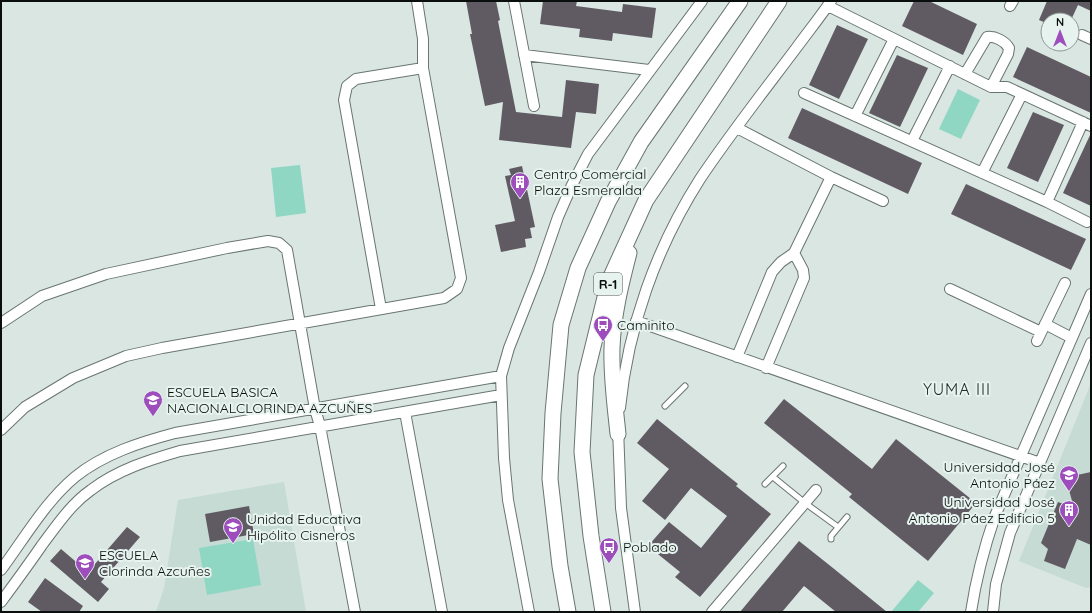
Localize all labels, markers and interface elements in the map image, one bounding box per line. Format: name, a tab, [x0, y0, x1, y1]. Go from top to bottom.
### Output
north arrow	[1040, 12, 1080, 52]
text: N	[1056, 15, 1064, 29]
place label: Centro Comercial Plaza Esmeralda	[534, 165, 647, 199]
building icon: Centro Comercial Plaza Esmeralda	[509, 171, 531, 199]
road number: R-1	[594, 273, 622, 295]
bus stop icon: Caminito	[592, 314, 614, 342]
place label: Caminito	[617, 316, 675, 334]
district label: YUMA III	[923, 379, 991, 399]
place label: ESCUELA BASICA NACIONALCLORINDA AZCUÑES	[167, 383, 372, 417]
school or university icon: ESCUELA BASICA NACIONALCLORINDA AZCUÑES	[142, 389, 164, 417]
place label: Universidad José Antonio Páez	[944, 458, 1055, 492]
school or university icon: Universidad José Antonio Páez	[1058, 464, 1080, 492]
place label: Universidad José Antonio Páez Edificio 5	[909, 493, 1055, 527]
building icon: Universidad José Antonio Páez Edificio 5	[1058, 499, 1080, 527]
place label: Unidad Educativa Hipólito Cisneros	[247, 510, 361, 544]
school or university icon: Unidad Educativa Hipólito Cisneros	[222, 516, 244, 544]
bus stop icon: Poblado	[598, 536, 620, 564]
place label: Poblado	[623, 538, 677, 556]
place label: ESCUELA Clorinda Azcuñes	[99, 546, 210, 580]
school or university icon: ESCUELA Clorinda Azcuñes	[74, 552, 96, 580]

